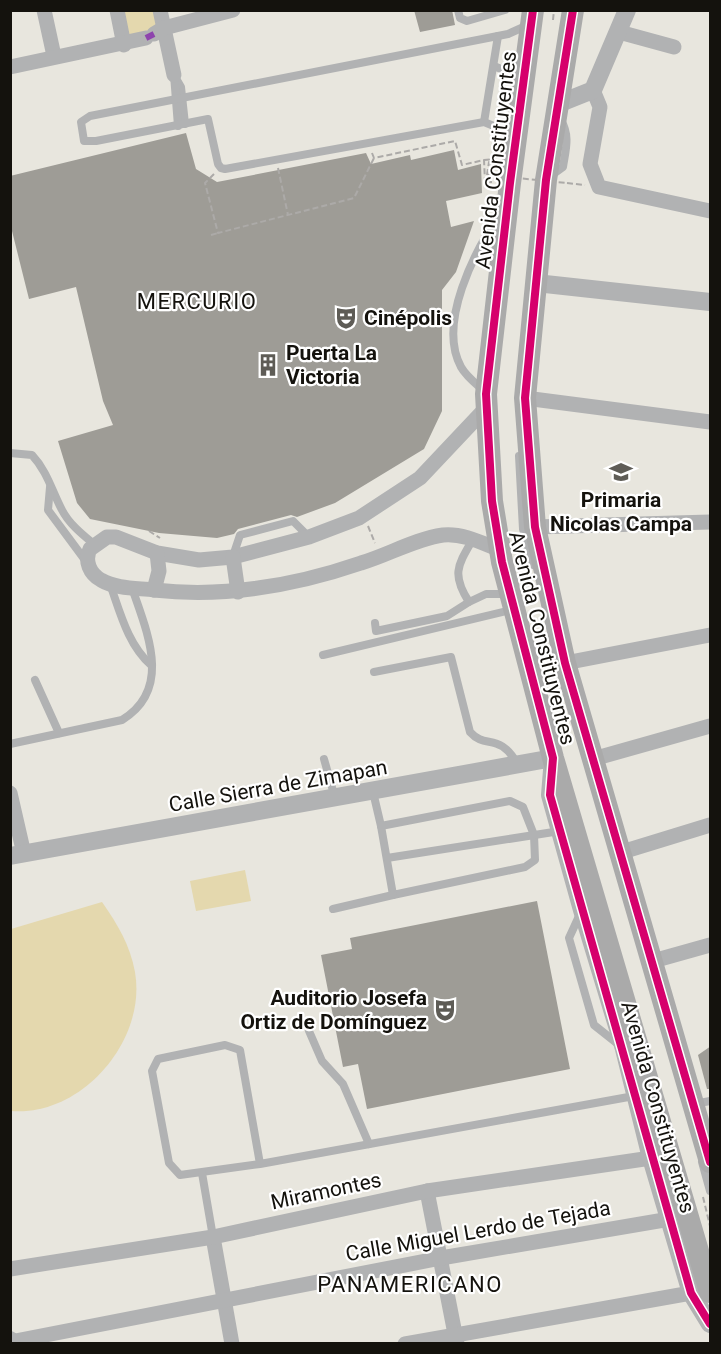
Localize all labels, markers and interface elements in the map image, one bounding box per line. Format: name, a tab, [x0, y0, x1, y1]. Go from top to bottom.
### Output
street label: Avenida Constituyentes	[471, 50, 521, 270]
district label: MERCURIO	[137, 289, 257, 314]
theatre icon: Cinépolis	[333, 305, 359, 331]
place label: Cinépolis	[364, 306, 452, 330]
place label: Puerta La Victoria	[286, 341, 377, 389]
building icon: Puerta La Victoria	[255, 352, 281, 378]
school or university icon: Primaria Nicolas Campa	[608, 459, 634, 485]
place label: Primaria Nicolas Campa	[550, 488, 692, 536]
street label: Avenida Constituyentes	[504, 529, 580, 747]
street label: Calle Sierra de Zimapan	[167, 755, 389, 817]
place label: Auditorio Josefa Ortiz de Domínguez	[240, 986, 427, 1034]
theatre icon: Auditorio Josefa Ortiz de Domínguez	[432, 997, 458, 1023]
street label: Avenida Constituyentes	[616, 998, 700, 1216]
street label: Miramontes	[269, 1168, 383, 1214]
street label: Calle Miguel Lerdo de Tejada	[344, 1196, 612, 1266]
district label: PANAMERICANO	[317, 1272, 503, 1297]

